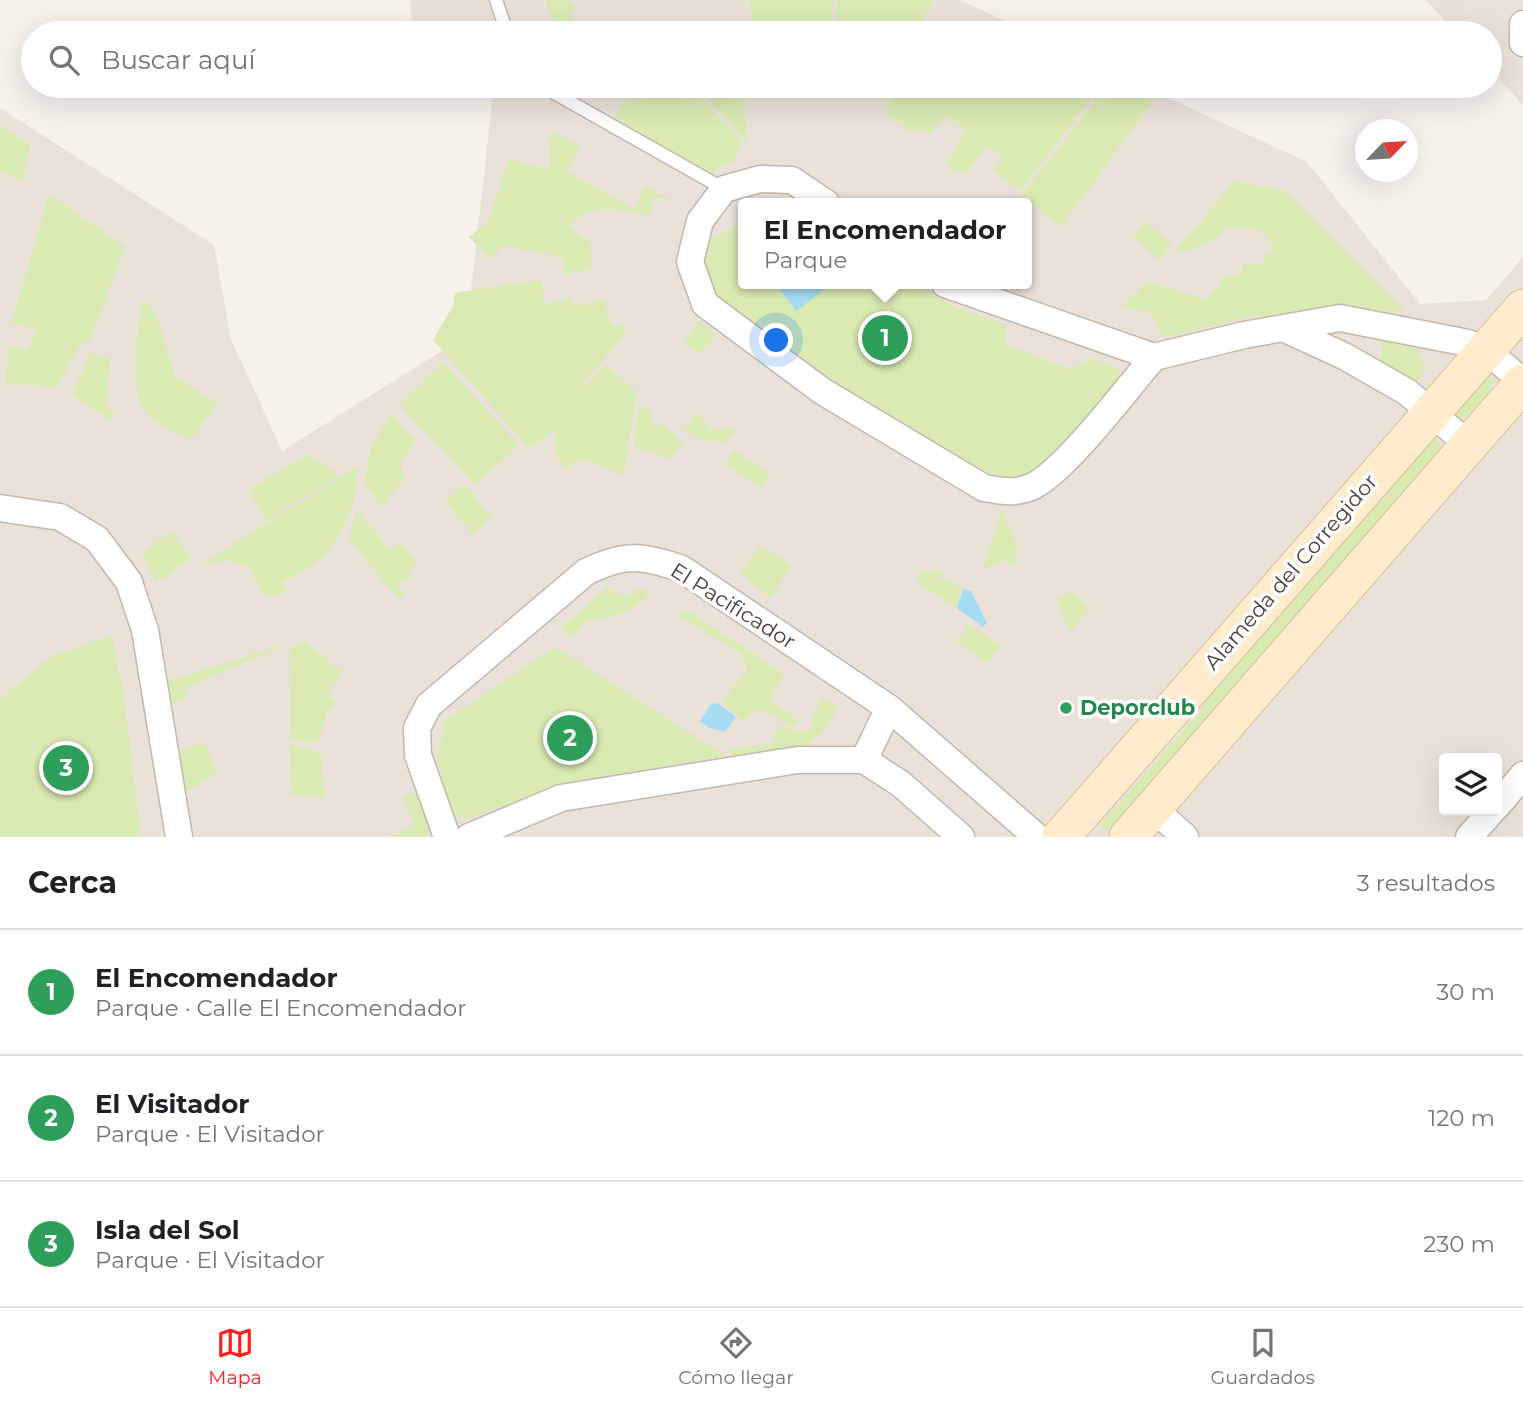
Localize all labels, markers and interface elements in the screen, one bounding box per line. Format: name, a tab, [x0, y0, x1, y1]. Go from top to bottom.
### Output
search box	[21, 21, 1502, 98]
icon: search	[45, 41, 83, 79]
text: Buscar aquí	[101, 44, 255, 76]
north arrow	[1355, 119, 1418, 182]
popup	[738, 198, 1032, 289]
text: El Encomendador	[764, 214, 1006, 246]
text: Parque	[764, 246, 847, 274]
pin: 1	[862, 312, 908, 364]
your location	[759, 323, 793, 357]
street label: Alameda del Corregidor	[1199, 469, 1382, 675]
street label: El Pacificador	[666, 557, 800, 654]
place label: Deporclub	[1080, 695, 1195, 720]
marker: Deporclub	[1058, 700, 1074, 716]
pin: 2	[547, 712, 593, 764]
pin: 3	[43, 742, 89, 794]
map controls	[1439, 753, 1502, 816]
button: layers	[1439, 753, 1502, 816]
text: Cerca	[28, 864, 117, 901]
text: 3 resultados	[1357, 869, 1495, 897]
text: El Encomendador	[95, 962, 338, 994]
text: 1	[46, 978, 56, 1006]
text: 30 m	[1436, 978, 1495, 1006]
text: Parque · Calle El Encomendador	[95, 994, 466, 1022]
text: El Visitador	[95, 1088, 250, 1120]
text: 2	[44, 1104, 58, 1132]
text: 120 m	[1428, 1104, 1495, 1132]
text: Parque · El Visitador	[95, 1120, 325, 1148]
text: Isla del Sol	[95, 1214, 240, 1246]
text: 3	[44, 1230, 58, 1258]
text: 230 m	[1423, 1230, 1495, 1258]
text: Parque · El Visitador	[95, 1246, 325, 1274]
tab: Mapa	[208, 1324, 262, 1389]
tab: Cómo llegar	[678, 1324, 794, 1389]
tab: Guardados	[1210, 1324, 1315, 1389]

